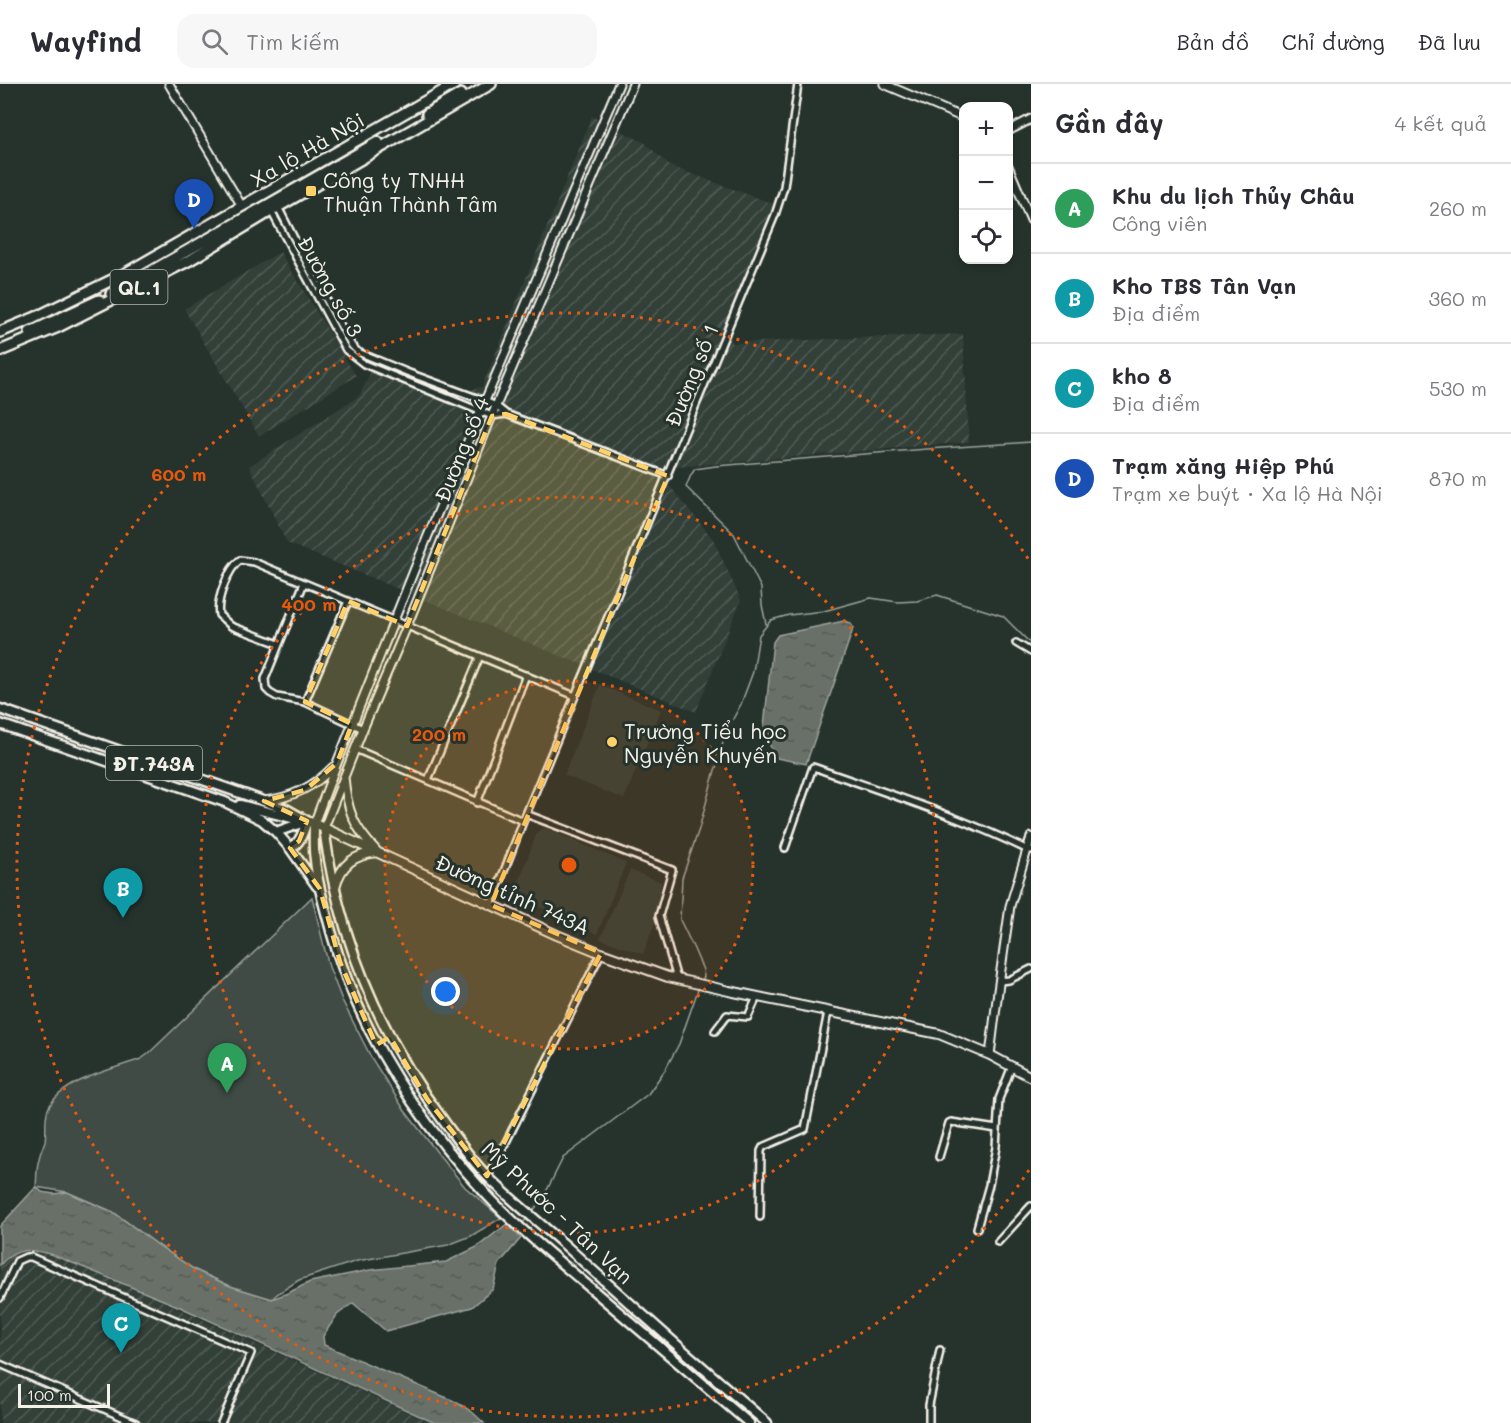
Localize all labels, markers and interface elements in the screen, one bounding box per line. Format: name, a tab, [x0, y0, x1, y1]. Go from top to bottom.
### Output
search box	[177, 14, 597, 68]
text: Wayfind	[30, 23, 141, 59]
icon: search	[198, 25, 231, 58]
text: Tìm kiếm	[246, 27, 340, 56]
text: Bản đồ	[1177, 28, 1249, 55]
text: Chỉ đường	[1282, 28, 1385, 55]
text: Đã lưu	[1418, 28, 1481, 55]
map controls	[959, 102, 1013, 264]
button: +	[959, 102, 1013, 156]
street label: Xa lộ Hà Nội	[245, 105, 369, 193]
text: Gần đây	[1055, 106, 1164, 140]
text: 4 kết quả	[1394, 110, 1487, 136]
button: −	[959, 156, 1013, 210]
place label: Công ty TNHH Thuận Thành Tâm	[323, 166, 498, 217]
pin: D	[174, 180, 214, 229]
text: Khu du lịch Thủy Châu	[1112, 181, 1355, 210]
marker: Công ty TNHH Thuận Thành Tâm	[304, 184, 318, 198]
text: A	[1068, 195, 1081, 221]
text: 260 m	[1429, 195, 1487, 221]
button: locate	[959, 210, 1013, 264]
text: Công viên	[1112, 210, 1207, 236]
street label: Đường số 3	[292, 231, 370, 341]
road number: QL.1	[110, 270, 168, 304]
text: Kho TBS Tân Vạn	[1112, 271, 1296, 300]
text: B	[1068, 285, 1081, 311]
text: 360 m	[1429, 285, 1487, 311]
text: Địa điểm	[1112, 300, 1200, 326]
street label: Đường số 1	[658, 320, 724, 430]
text: kho 8	[1112, 361, 1172, 390]
text: C	[1067, 375, 1082, 401]
text: 530 m	[1429, 375, 1487, 401]
text: Địa điểm	[1112, 390, 1200, 416]
street label: Đường số 4	[428, 392, 495, 506]
text: Trạm xăng Hiệp Phú	[1112, 451, 1335, 480]
text: 600 m	[152, 462, 206, 486]
text: D	[1067, 465, 1082, 491]
text: 870 m	[1429, 465, 1487, 491]
text: Trạm xe buýt · Xa lộ Hà Nội	[1112, 480, 1383, 506]
text: 400 m	[281, 592, 337, 616]
place label: Trường Tiểu học Nguyễn Khuyến	[624, 717, 787, 768]
text: 200 m	[412, 722, 466, 746]
marker: Trường Tiểu học Nguyễn Khuyến	[605, 735, 619, 749]
road number: ĐT.743A	[106, 746, 202, 780]
street label: Đường tỉnh 743A	[431, 848, 595, 940]
centre of rings	[559, 855, 579, 875]
pin: B	[104, 868, 142, 918]
your location	[431, 977, 460, 1006]
pin: A	[208, 1044, 246, 1093]
street label: Mỹ Phước - Tân Vạn	[477, 1135, 639, 1289]
pin: C	[102, 1304, 140, 1353]
scale bar	[18, 1381, 110, 1408]
text: 100 m	[27, 1384, 72, 1405]

